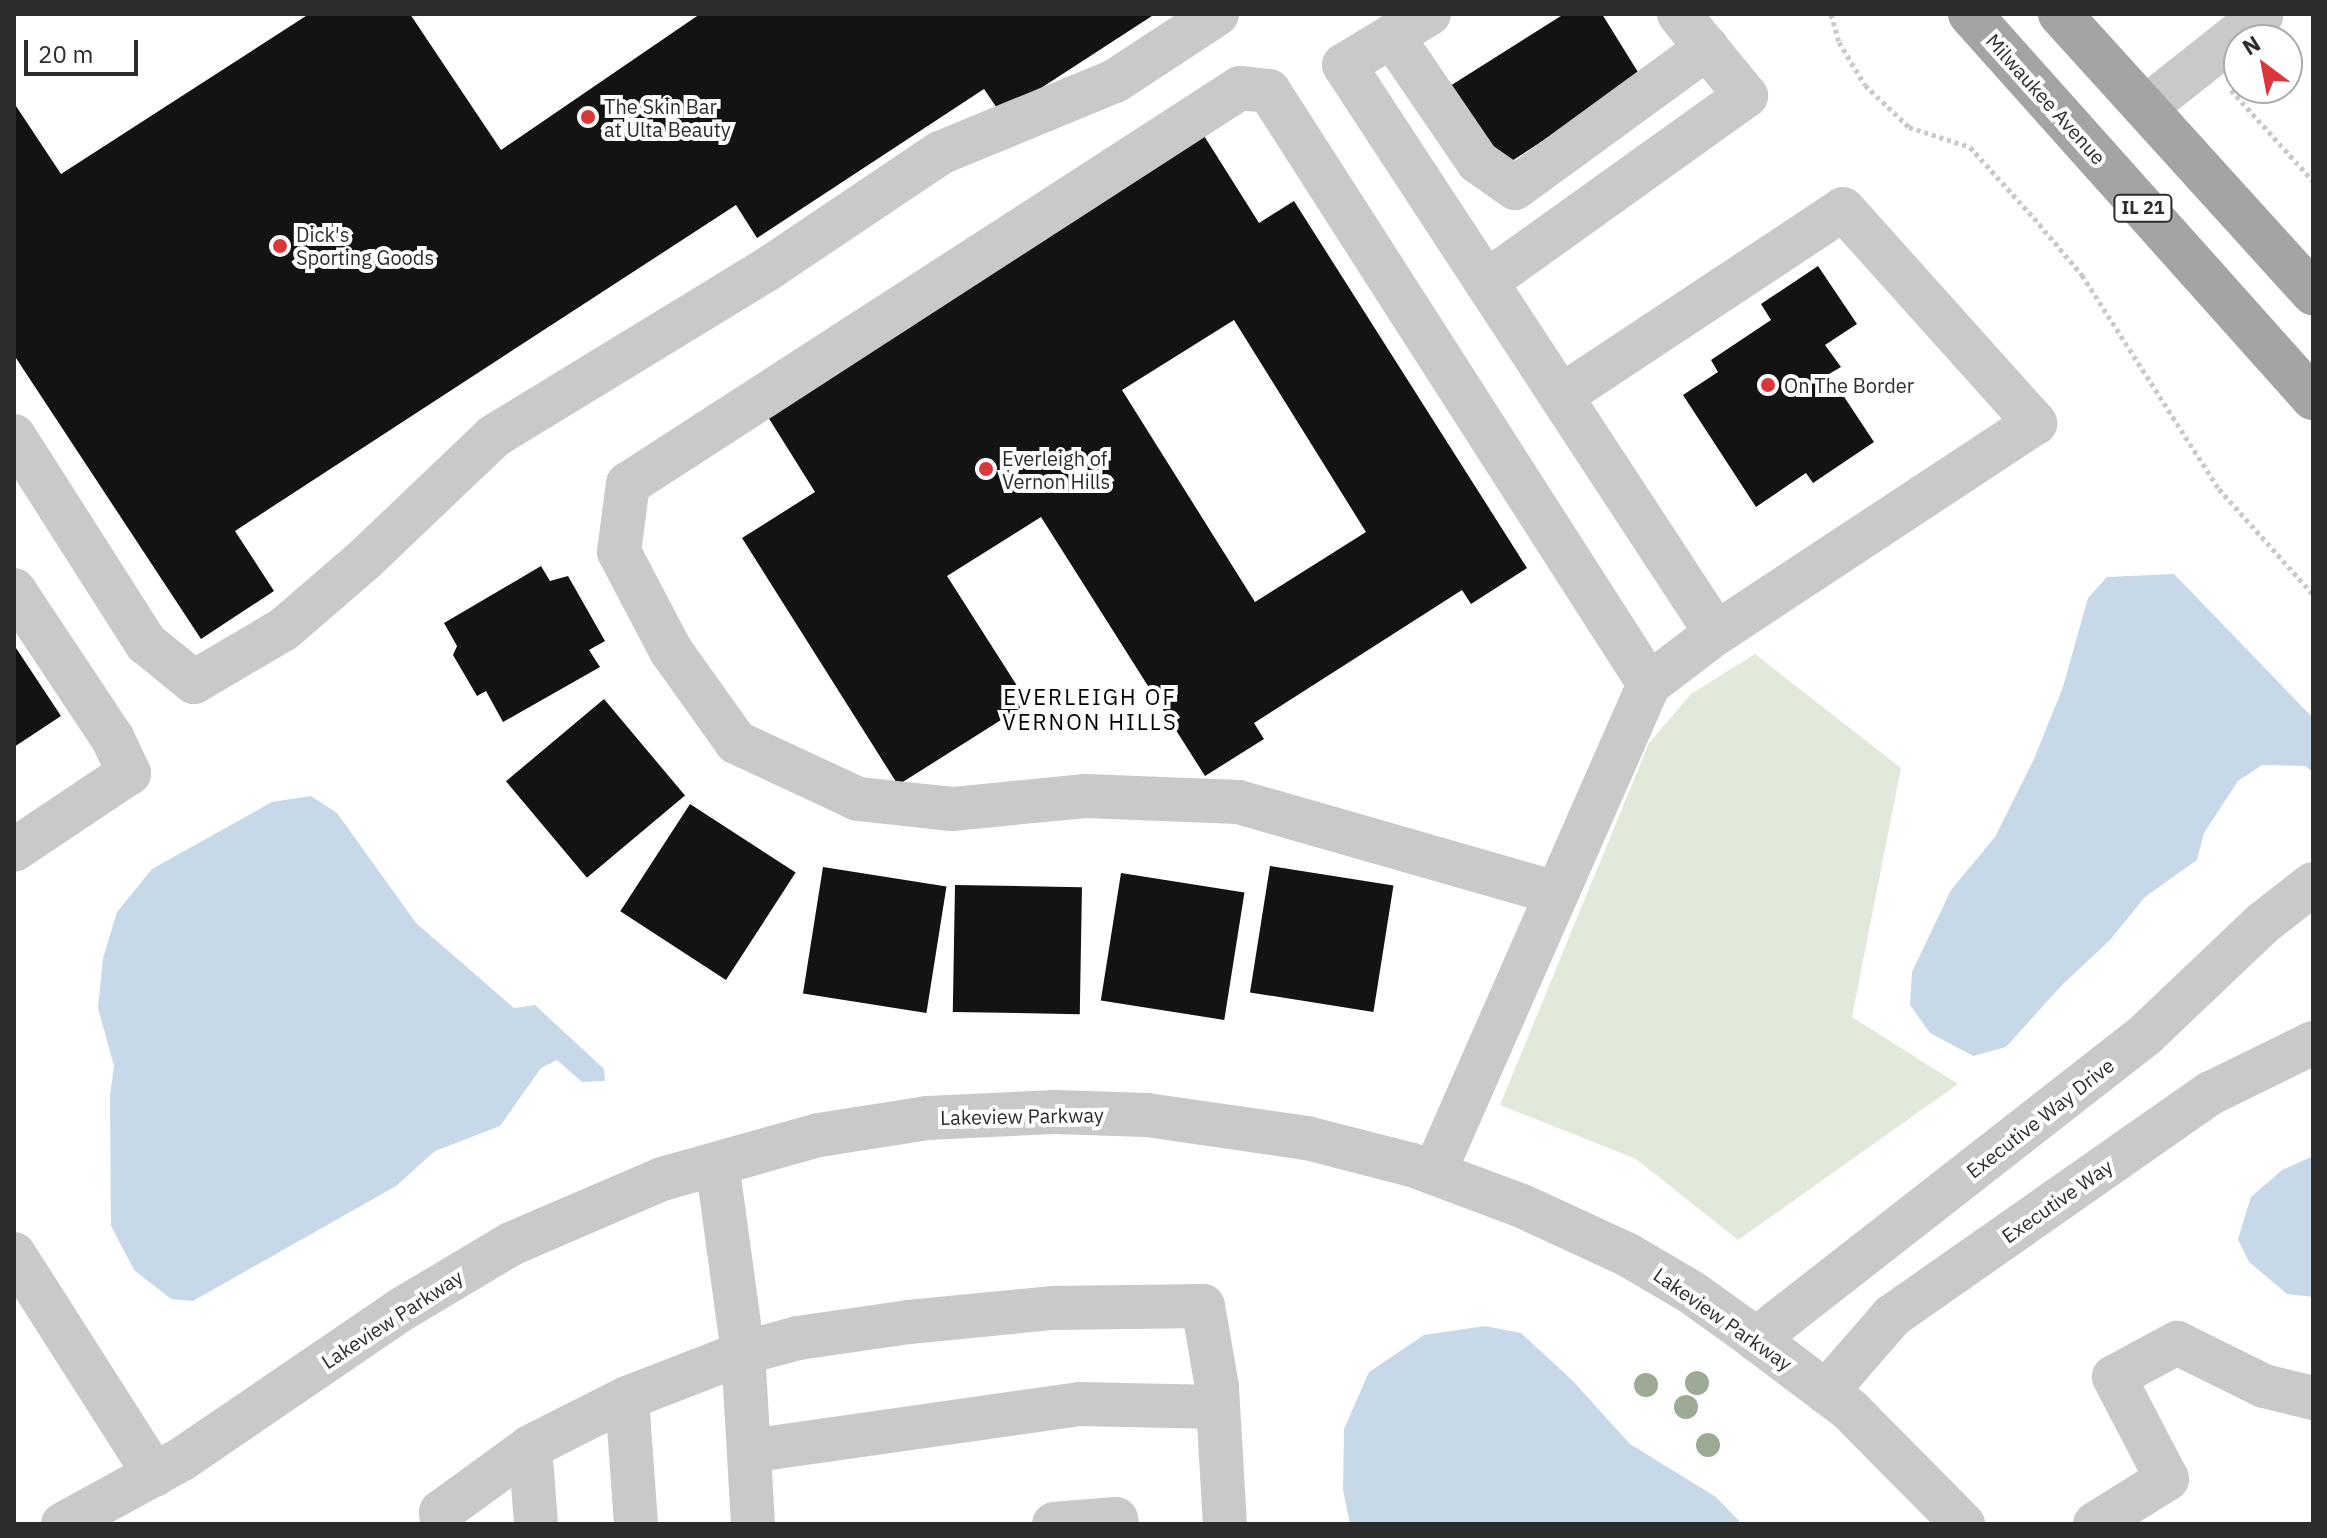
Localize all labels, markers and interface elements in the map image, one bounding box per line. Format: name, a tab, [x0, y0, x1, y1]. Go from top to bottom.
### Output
scale bar	[28, 24, 142, 74]
north arrow	[2223, 24, 2303, 104]
text: N	[2237, 28, 2266, 61]
street label: Milwaukee Avenue	[1981, 29, 2111, 169]
text: 20 m	[38, 38, 93, 70]
place label: The Skin Bar at Ulta Beauty	[604, 94, 731, 141]
marker: The Skin Bar at Ulta Beauty	[579, 108, 597, 126]
road number: IL 21	[2113, 194, 2173, 222]
place label: Dick's Sporting Goods	[296, 222, 434, 269]
marker: Dick's Sporting Goods	[271, 237, 289, 255]
place label: On The Border	[1784, 373, 1914, 397]
marker: On The Border	[1759, 376, 1777, 394]
place label: Everleigh of Vernon Hills	[1002, 446, 1110, 493]
marker: Everleigh of Vernon Hills	[977, 460, 995, 478]
district label: EVERLEIGH OF VERNON HILLS	[1002, 683, 1178, 734]
street label: Executive Way Drive	[1961, 1053, 2119, 1183]
street label: Lakeview Parkway	[940, 1103, 1104, 1129]
street label: Executive Way	[1997, 1154, 2117, 1248]
street label: Lakeview Parkway	[1649, 1262, 1797, 1376]
street label: Lakeview Parkway	[317, 1264, 467, 1374]

